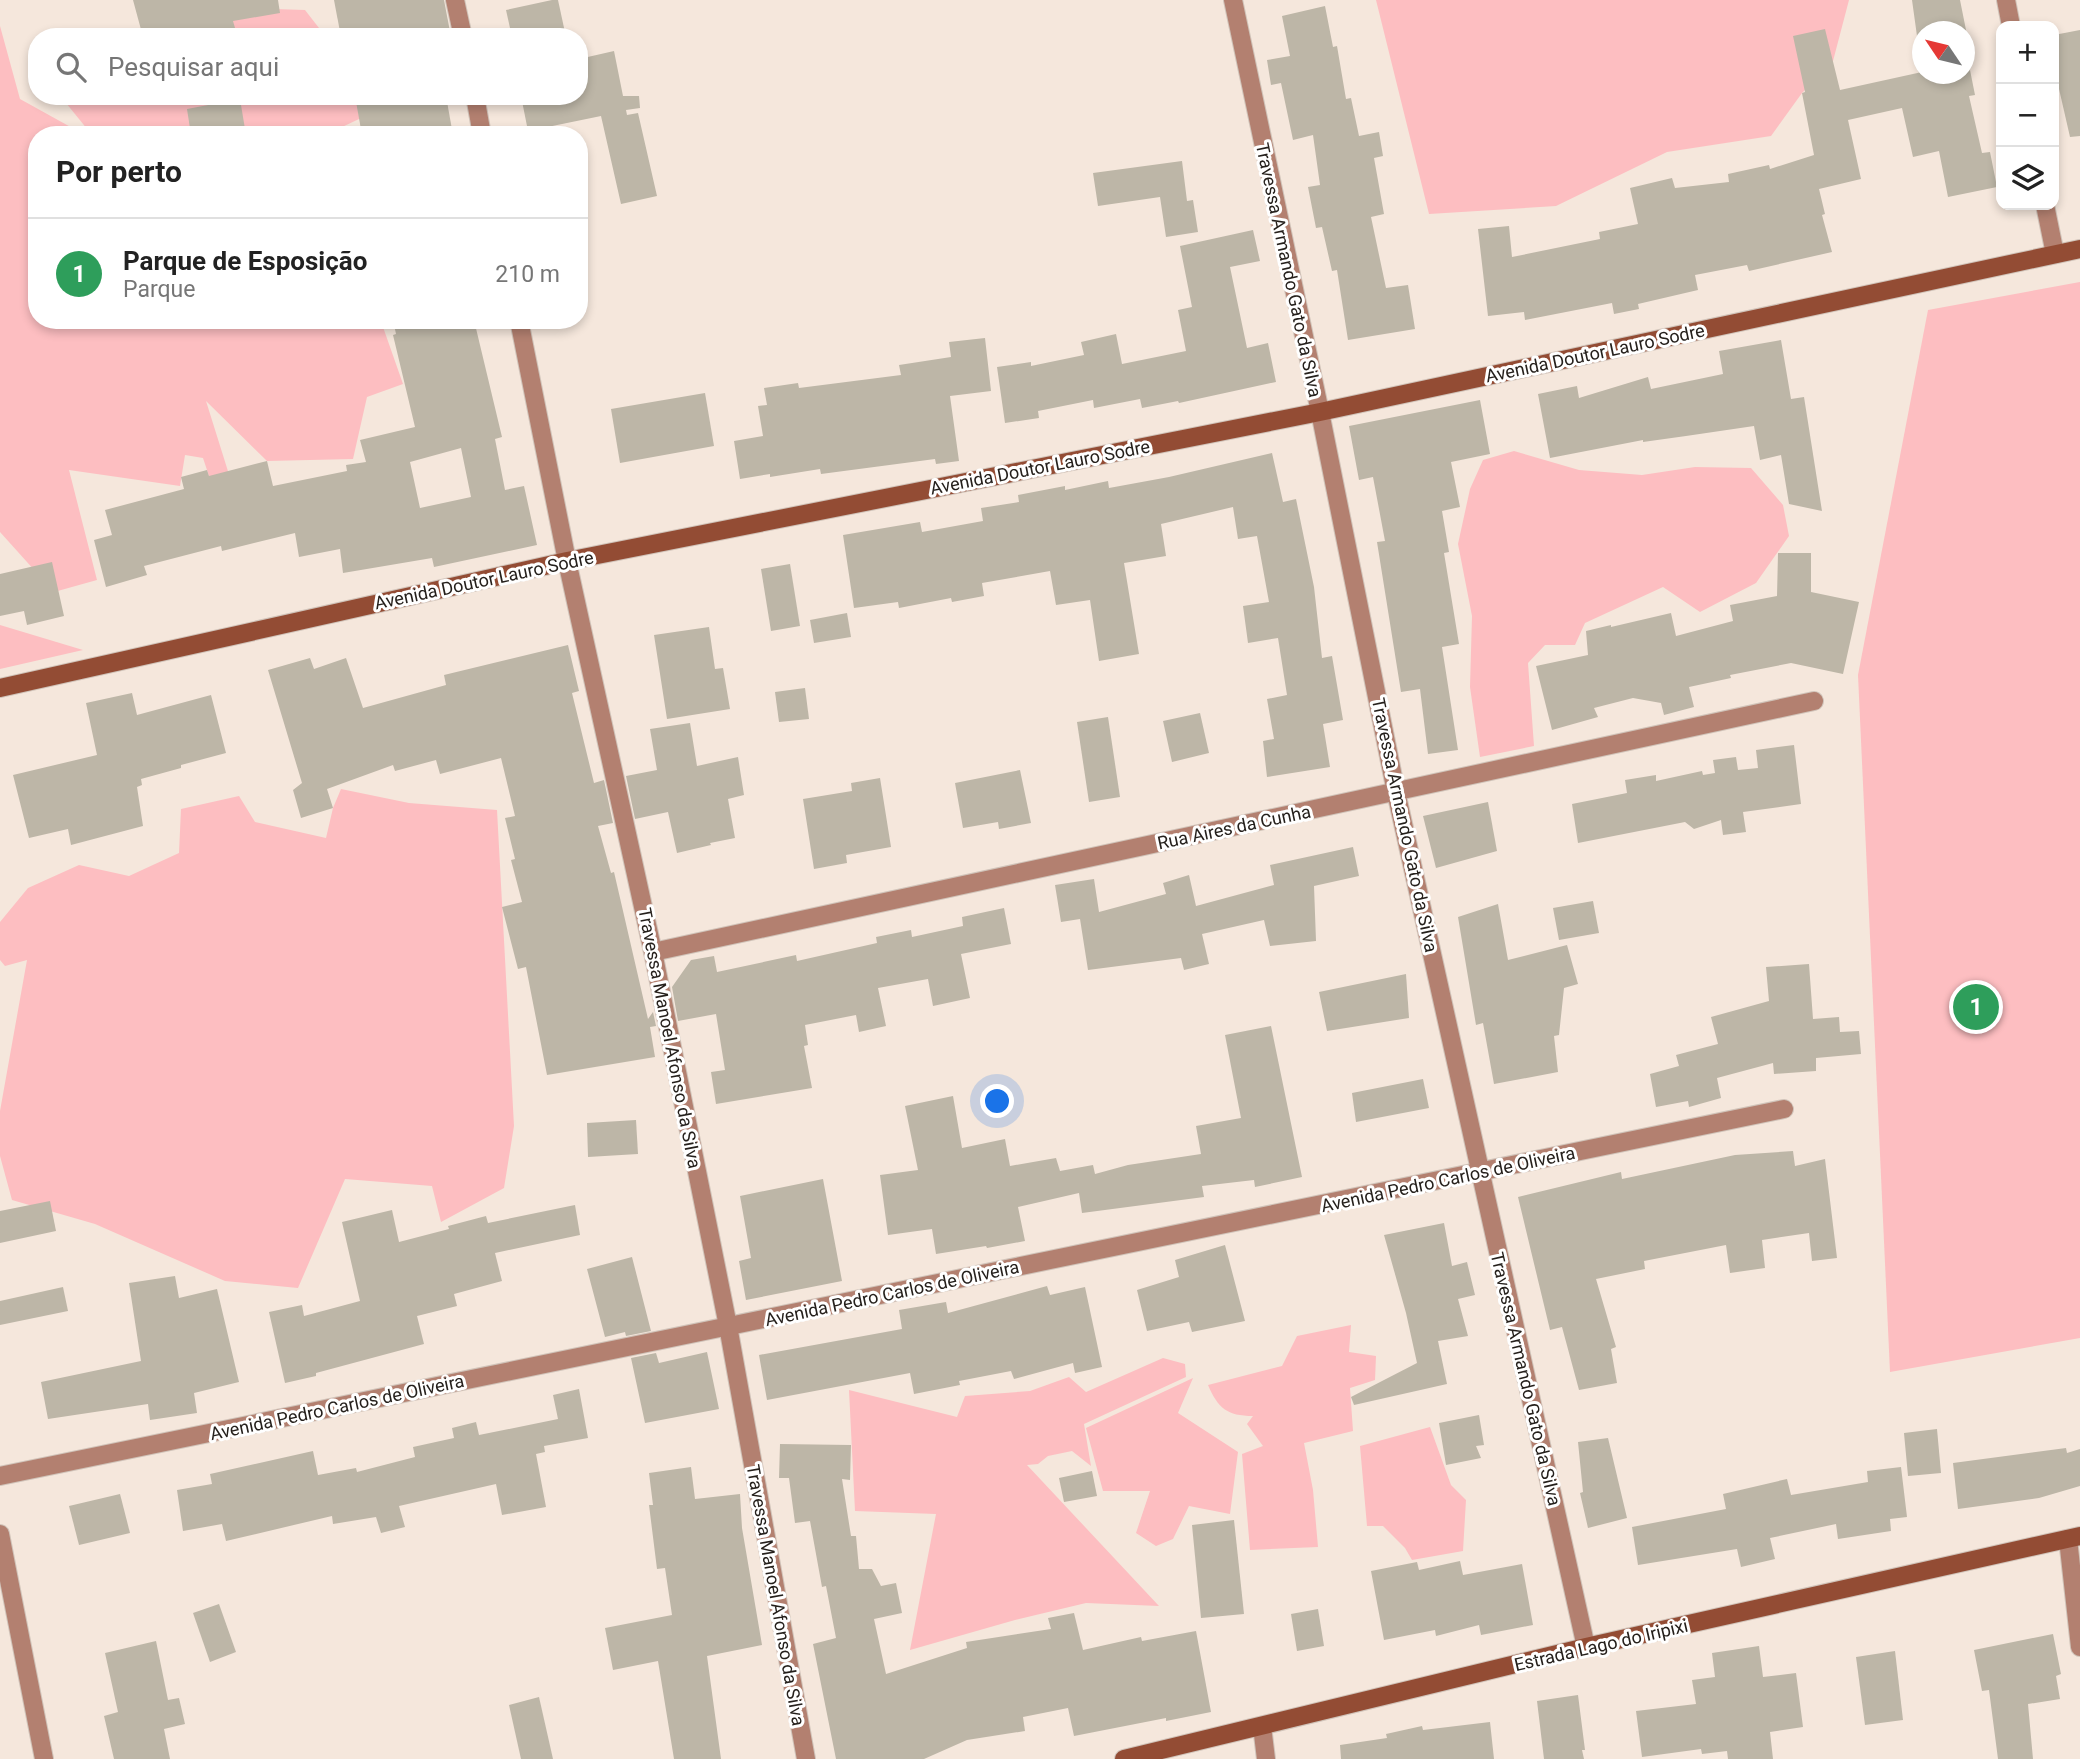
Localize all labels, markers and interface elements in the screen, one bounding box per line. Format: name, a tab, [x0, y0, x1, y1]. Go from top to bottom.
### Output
north arrow	[1912, 21, 1975, 84]
map controls	[1996, 21, 2059, 210]
button: +	[1996, 21, 2059, 84]
search box	[28, 28, 588, 105]
icon: search	[52, 48, 90, 86]
text: Pesquisar aqui	[108, 52, 279, 82]
button: −	[1996, 84, 2059, 147]
street label: Travessa Armando Gato da Silva	[1252, 141, 1326, 399]
button: layers	[1996, 147, 2059, 210]
text: Por perto	[56, 154, 182, 189]
text: Parque de Esposição	[123, 246, 367, 276]
text: 1	[72, 261, 86, 288]
text: 210 m	[495, 261, 560, 288]
text: Parque	[123, 276, 195, 303]
street label: Avenida Doutor Lauro Sodre	[1484, 320, 1706, 386]
street label: Avenida Doutor Lauro Sodre	[928, 435, 1152, 499]
street label: Avenida Doutor Lauro Sodre	[373, 547, 595, 613]
street label: Travessa Armando Gato da Silva	[1368, 696, 1442, 954]
street label: Rua Aires da Cunha	[1155, 800, 1313, 854]
street label: Travessa Manoel Afonso da Silva	[634, 906, 706, 1170]
pin: 1	[1953, 981, 1999, 1033]
your location	[980, 1084, 1014, 1118]
street label: Avenida Pedro Carlos de Oliveira	[1319, 1142, 1577, 1216]
street label: Travessa Armando Gato da Silva	[1487, 1250, 1565, 1508]
street label: Avenida Pedro Carlos de Oliveira	[763, 1256, 1021, 1330]
street label: Avenida Pedro Carlos de Oliveira	[208, 1370, 466, 1444]
street label: Travessa Manoel Afonso da Silva	[743, 1463, 809, 1727]
street label: Estrada Lago do Iripixi	[1512, 1615, 1690, 1675]

